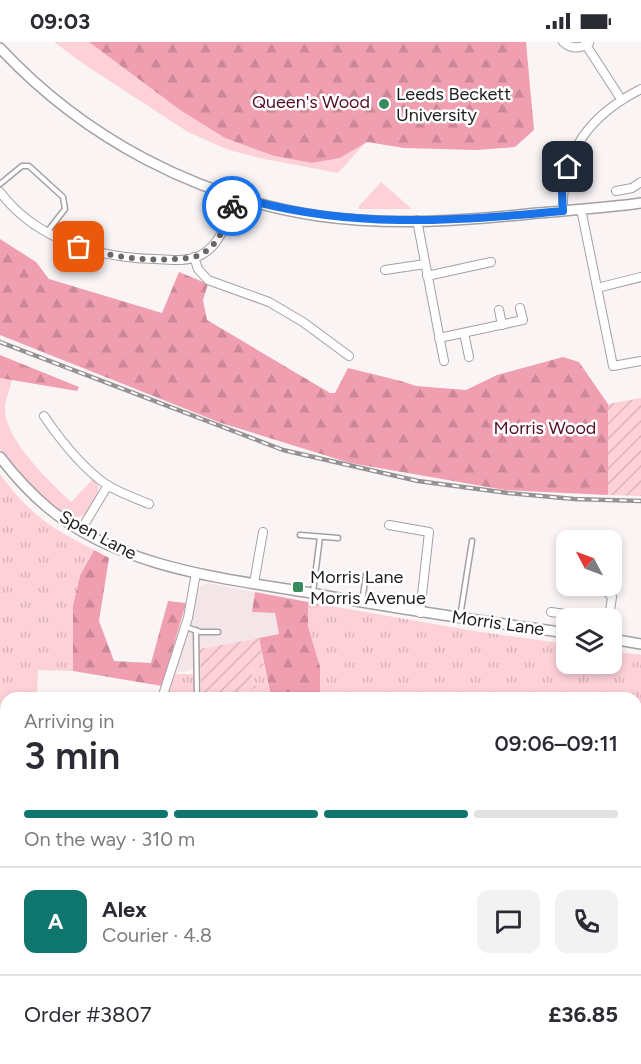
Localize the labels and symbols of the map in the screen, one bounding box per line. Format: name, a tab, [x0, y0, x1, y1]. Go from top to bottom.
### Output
place label: Leeds Beckett University	[396, 83, 511, 126]
park label: Queen's Wood	[252, 91, 370, 113]
marker: Leeds Beckett University	[377, 97, 391, 111]
pin	[542, 141, 593, 192]
courier	[202, 176, 262, 236]
pin	[53, 221, 104, 272]
park label: Morris Wood	[494, 417, 596, 439]
street label: Spen Lane	[56, 505, 141, 565]
north arrow	[556, 530, 622, 596]
place label: Morris Lane Morris Avenue	[310, 566, 426, 609]
marker: Morris Lane Morris Avenue	[291, 580, 305, 594]
street label: Morris Lane	[450, 606, 546, 640]

